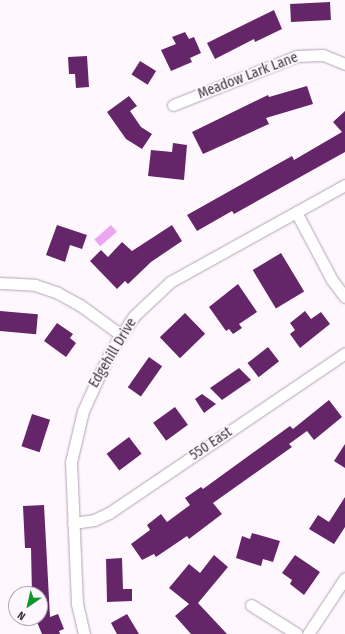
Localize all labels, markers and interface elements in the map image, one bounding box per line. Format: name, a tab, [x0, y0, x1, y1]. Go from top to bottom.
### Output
street label: Meadow Lark Lane	[196, 49, 300, 103]
street label: Edgehill Drive	[86, 315, 140, 391]
street label: 550 East	[187, 424, 235, 464]
north arrow	[8, 586, 48, 626]
text: N	[15, 608, 28, 623]

